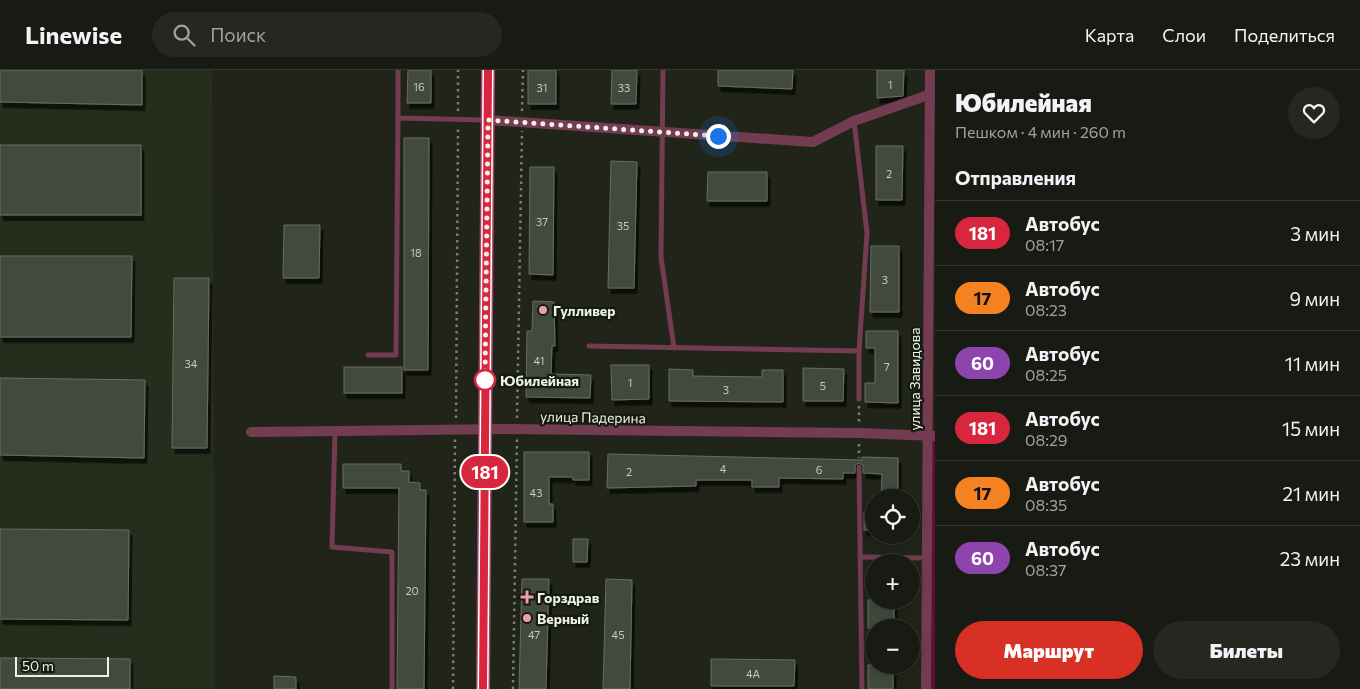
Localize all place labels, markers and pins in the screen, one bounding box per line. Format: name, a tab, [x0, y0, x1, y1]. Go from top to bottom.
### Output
place label: Гулливер	[553, 302, 615, 319]
marker: Гулливер	[537, 304, 549, 316]
marker: Юбилейная	[474, 369, 496, 391]
place label: Юбилейная	[500, 372, 579, 389]
place label: Горздрав	[537, 589, 600, 606]
marker: Горздрав	[521, 591, 533, 603]
place label: Верный	[537, 610, 589, 627]
marker: Верный	[521, 612, 533, 624]

